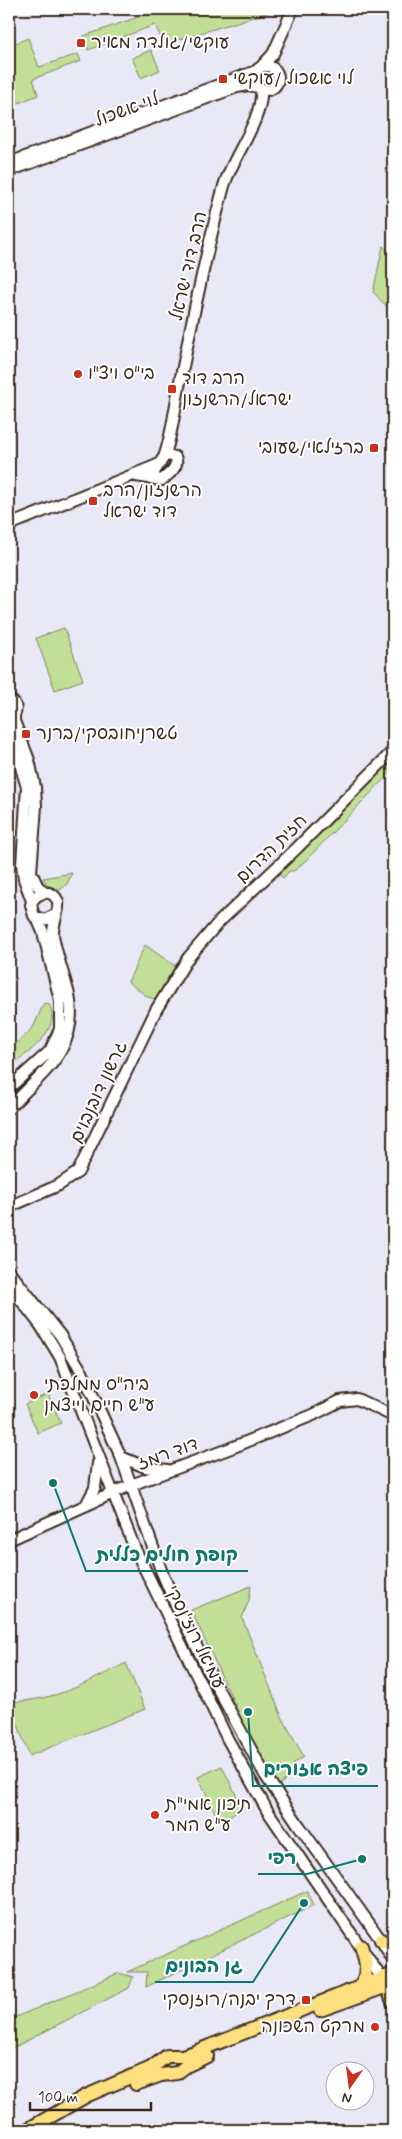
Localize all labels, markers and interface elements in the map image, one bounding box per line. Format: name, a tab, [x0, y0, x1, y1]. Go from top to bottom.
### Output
place label: עוקשי/גולדה מאיר	[91, 31, 229, 55]
marker: עוקשי/גולדה מאיר	[75, 37, 87, 49]
place label: לוי אשכול /עוקשי	[233, 67, 355, 91]
marker: לוי אשכול /עוקשי	[217, 73, 229, 85]
street label: לוי אשכול	[91, 87, 163, 133]
street label: הרב דוד ישראל	[165, 209, 213, 323]
place label: בי"ס ויצ"ו	[88, 362, 155, 386]
place label: הרב דוד ישראל/הרשנזון	[182, 367, 292, 412]
marker: בי"ס ויצ"ו	[72, 368, 84, 380]
marker: הרב דוד ישראל/הרשנזון	[166, 383, 178, 395]
place label: ברזילאי/שעובי	[258, 436, 364, 460]
marker: ברזילאי/שעובי	[368, 442, 380, 454]
place label: הרשנזון/הרב דוד ישראל	[103, 479, 202, 524]
marker: הרשנזון/הרב דוד ישראל	[87, 495, 99, 507]
place label: טשרניחובסקי/ברנר	[36, 722, 178, 746]
marker: טשרניחובסקי/ברנר	[20, 728, 32, 740]
street label: חזית הדרום	[231, 809, 313, 889]
street label: גרשון דובנבוים	[65, 1037, 133, 1147]
place label: ביה"ס ממלכתי ע"ש חיים וייצמן	[44, 1373, 155, 1418]
marker: ביה"ס ממלכתי ע"ש חיים וייצמן	[28, 1389, 40, 1401]
street label: דוד רמז	[134, 1432, 202, 1476]
callout: קופת חולים כללית	[86, 1537, 248, 1571]
text: קופת חולים כללית	[94, 1543, 238, 1568]
street label: עמיאל רוז'נסקי	[160, 1581, 230, 1693]
callout: פיצה אזורים	[253, 1752, 378, 1786]
text: פיצה אזורים	[263, 1757, 369, 1782]
place label: תיכון אמי"ת ע"ש המר	[164, 1793, 251, 1838]
marker: תיכון אמי"ת ע"ש המר	[149, 1809, 161, 1821]
callout: רפי	[258, 1840, 307, 1874]
text: רפי	[268, 1846, 296, 1871]
callout: גן הבונים	[155, 1948, 253, 1982]
text: גן הבונים	[165, 1954, 243, 1979]
place label: דרך יבנה/רוזנסקי	[163, 1988, 296, 2012]
marker: דרך יבנה/רוזנסקי	[300, 1994, 312, 2006]
place label: מרקט השכונה	[261, 2015, 365, 2039]
marker: מרקט השכונה	[369, 2021, 381, 2033]
north arrow	[324, 2062, 374, 2112]
scale bar	[30, 2079, 151, 2111]
text: 100 m	[38, 2088, 78, 2108]
text: N	[340, 2088, 354, 2108]

